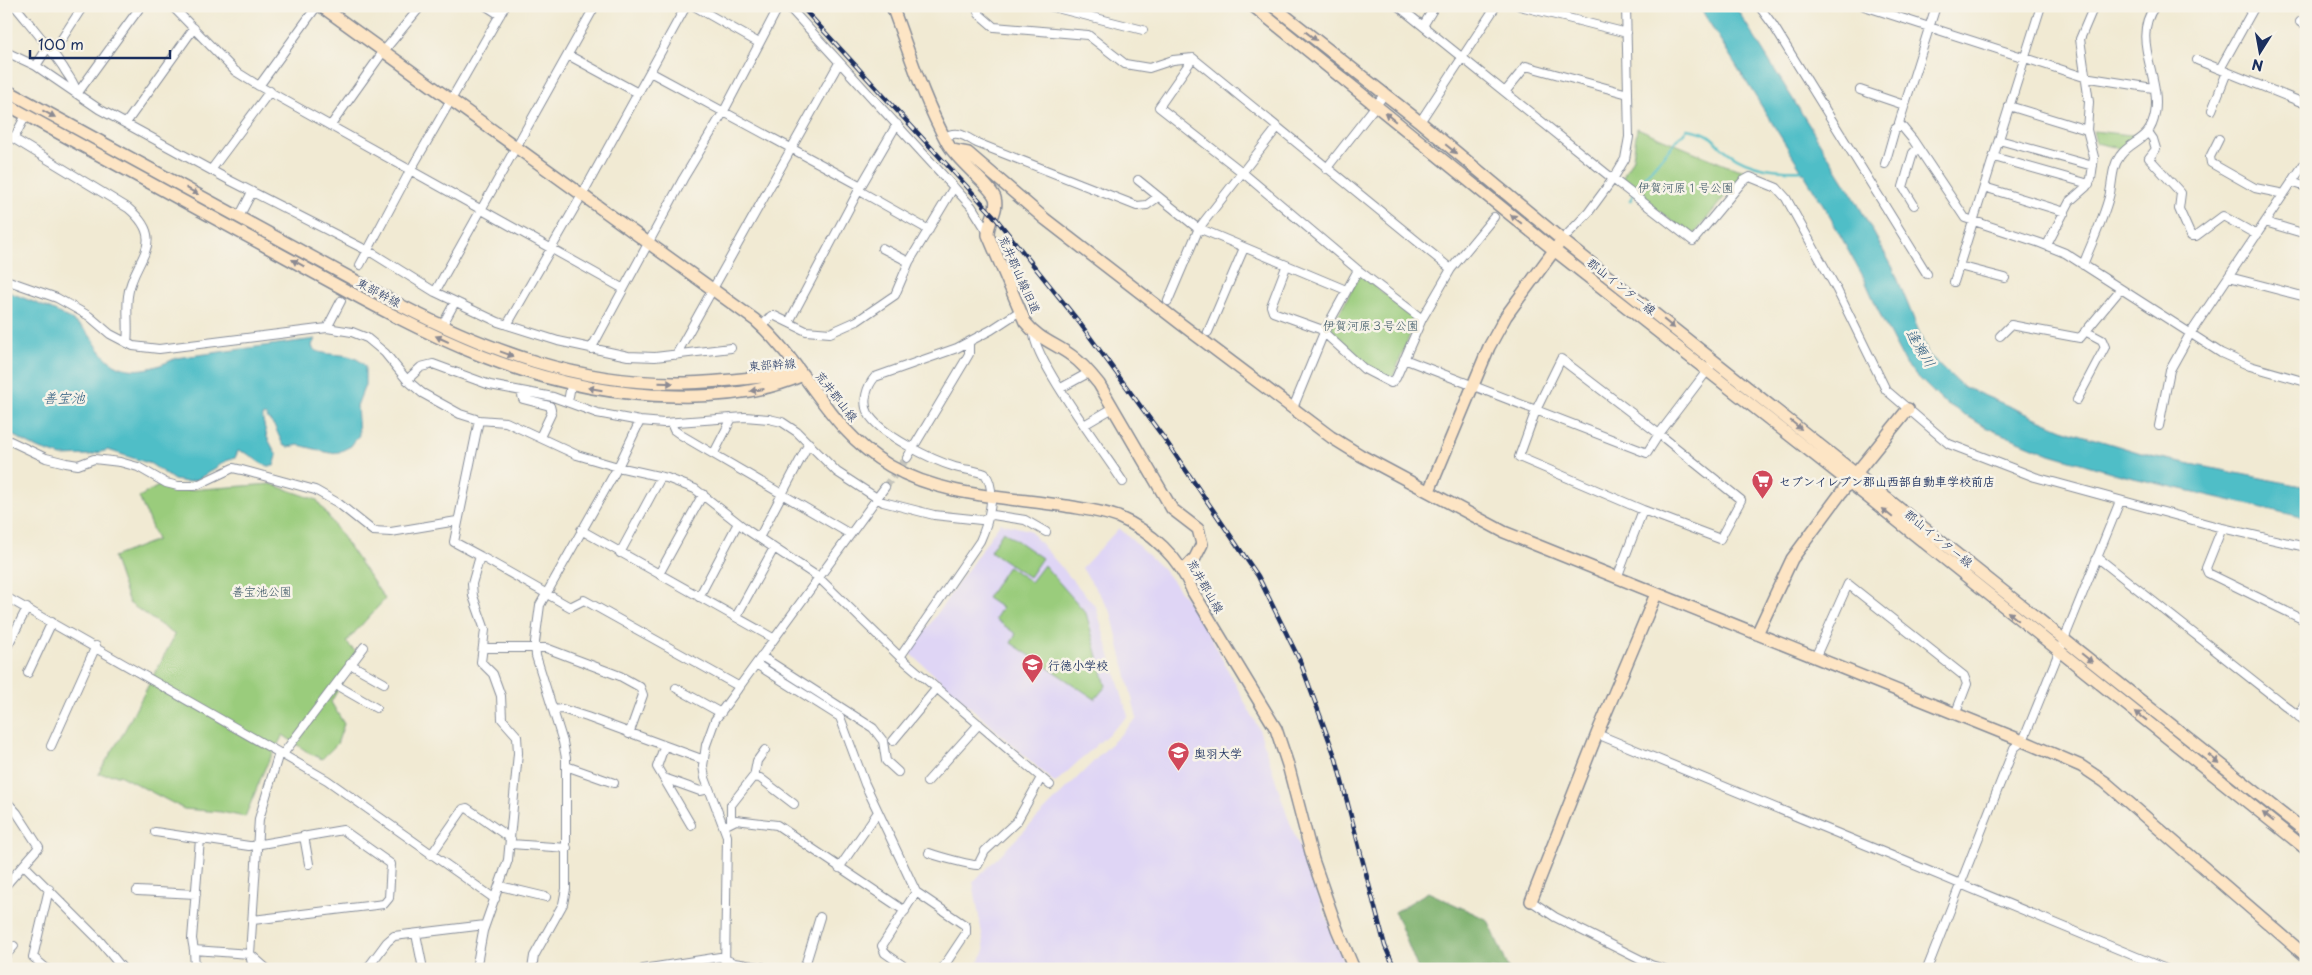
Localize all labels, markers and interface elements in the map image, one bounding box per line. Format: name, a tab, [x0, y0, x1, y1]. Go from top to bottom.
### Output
scale bar	[30, 28, 170, 60]
north arrow	[2234, 28, 2284, 78]
one-way arrow	[1304, 31, 1317, 42]
text: 100 m	[38, 32, 84, 55]
text: N	[2250, 54, 2265, 77]
one-way arrow	[42, 109, 56, 118]
one-way arrow	[1384, 112, 1396, 123]
one-way arrow	[1445, 143, 1458, 154]
park label: 伊賀河原１号公園	[1638, 178, 1734, 196]
one-way arrow	[185, 187, 198, 196]
one-way arrow	[1510, 214, 1523, 225]
street label: 荒井郡山線旧道	[995, 232, 1045, 316]
street label: 郡山インター線	[1584, 253, 1660, 319]
one-way arrow	[291, 259, 304, 268]
street label: 東部幹線	[354, 273, 404, 311]
park label: 伊賀河原３号公園	[1323, 316, 1419, 334]
one-way arrow	[1662, 319, 1675, 330]
water label: 逢瀬川	[1901, 325, 1941, 371]
one-way arrow	[435, 335, 449, 343]
one-way arrow	[500, 350, 515, 358]
street label: 東部幹線	[747, 353, 797, 375]
street label: 荒井郡山線	[811, 367, 863, 425]
one-way arrow	[658, 379, 674, 387]
one-way arrow	[587, 385, 603, 393]
one-way arrow	[749, 386, 765, 394]
water label: 善宝池	[43, 387, 86, 408]
one-way arrow	[1789, 420, 1802, 431]
supermarket icon: セブンイレブン郡山西部自動車学校前店	[1751, 469, 1775, 500]
place label: セブンイレブン郡山西部自動車学校前店	[1779, 472, 1995, 490]
street label: 郡山インター線	[1901, 505, 1977, 571]
one-way arrow	[1881, 508, 1894, 519]
street label: 荒井郡山線	[1183, 556, 1229, 616]
park label: 善宝池公園	[232, 582, 292, 600]
one-way arrow	[2007, 610, 2020, 621]
school or university icon: 行徳小学校	[1020, 653, 1044, 684]
one-way arrow	[2080, 653, 2093, 664]
place label: 行徳小学校	[1048, 656, 1108, 674]
one-way arrow	[2135, 711, 2148, 722]
school or university icon: 奥羽大学	[1166, 741, 1190, 772]
place label: 奥羽大学	[1194, 744, 1242, 762]
one-way arrow	[2207, 754, 2220, 765]
one-way arrow	[2262, 812, 2275, 823]

